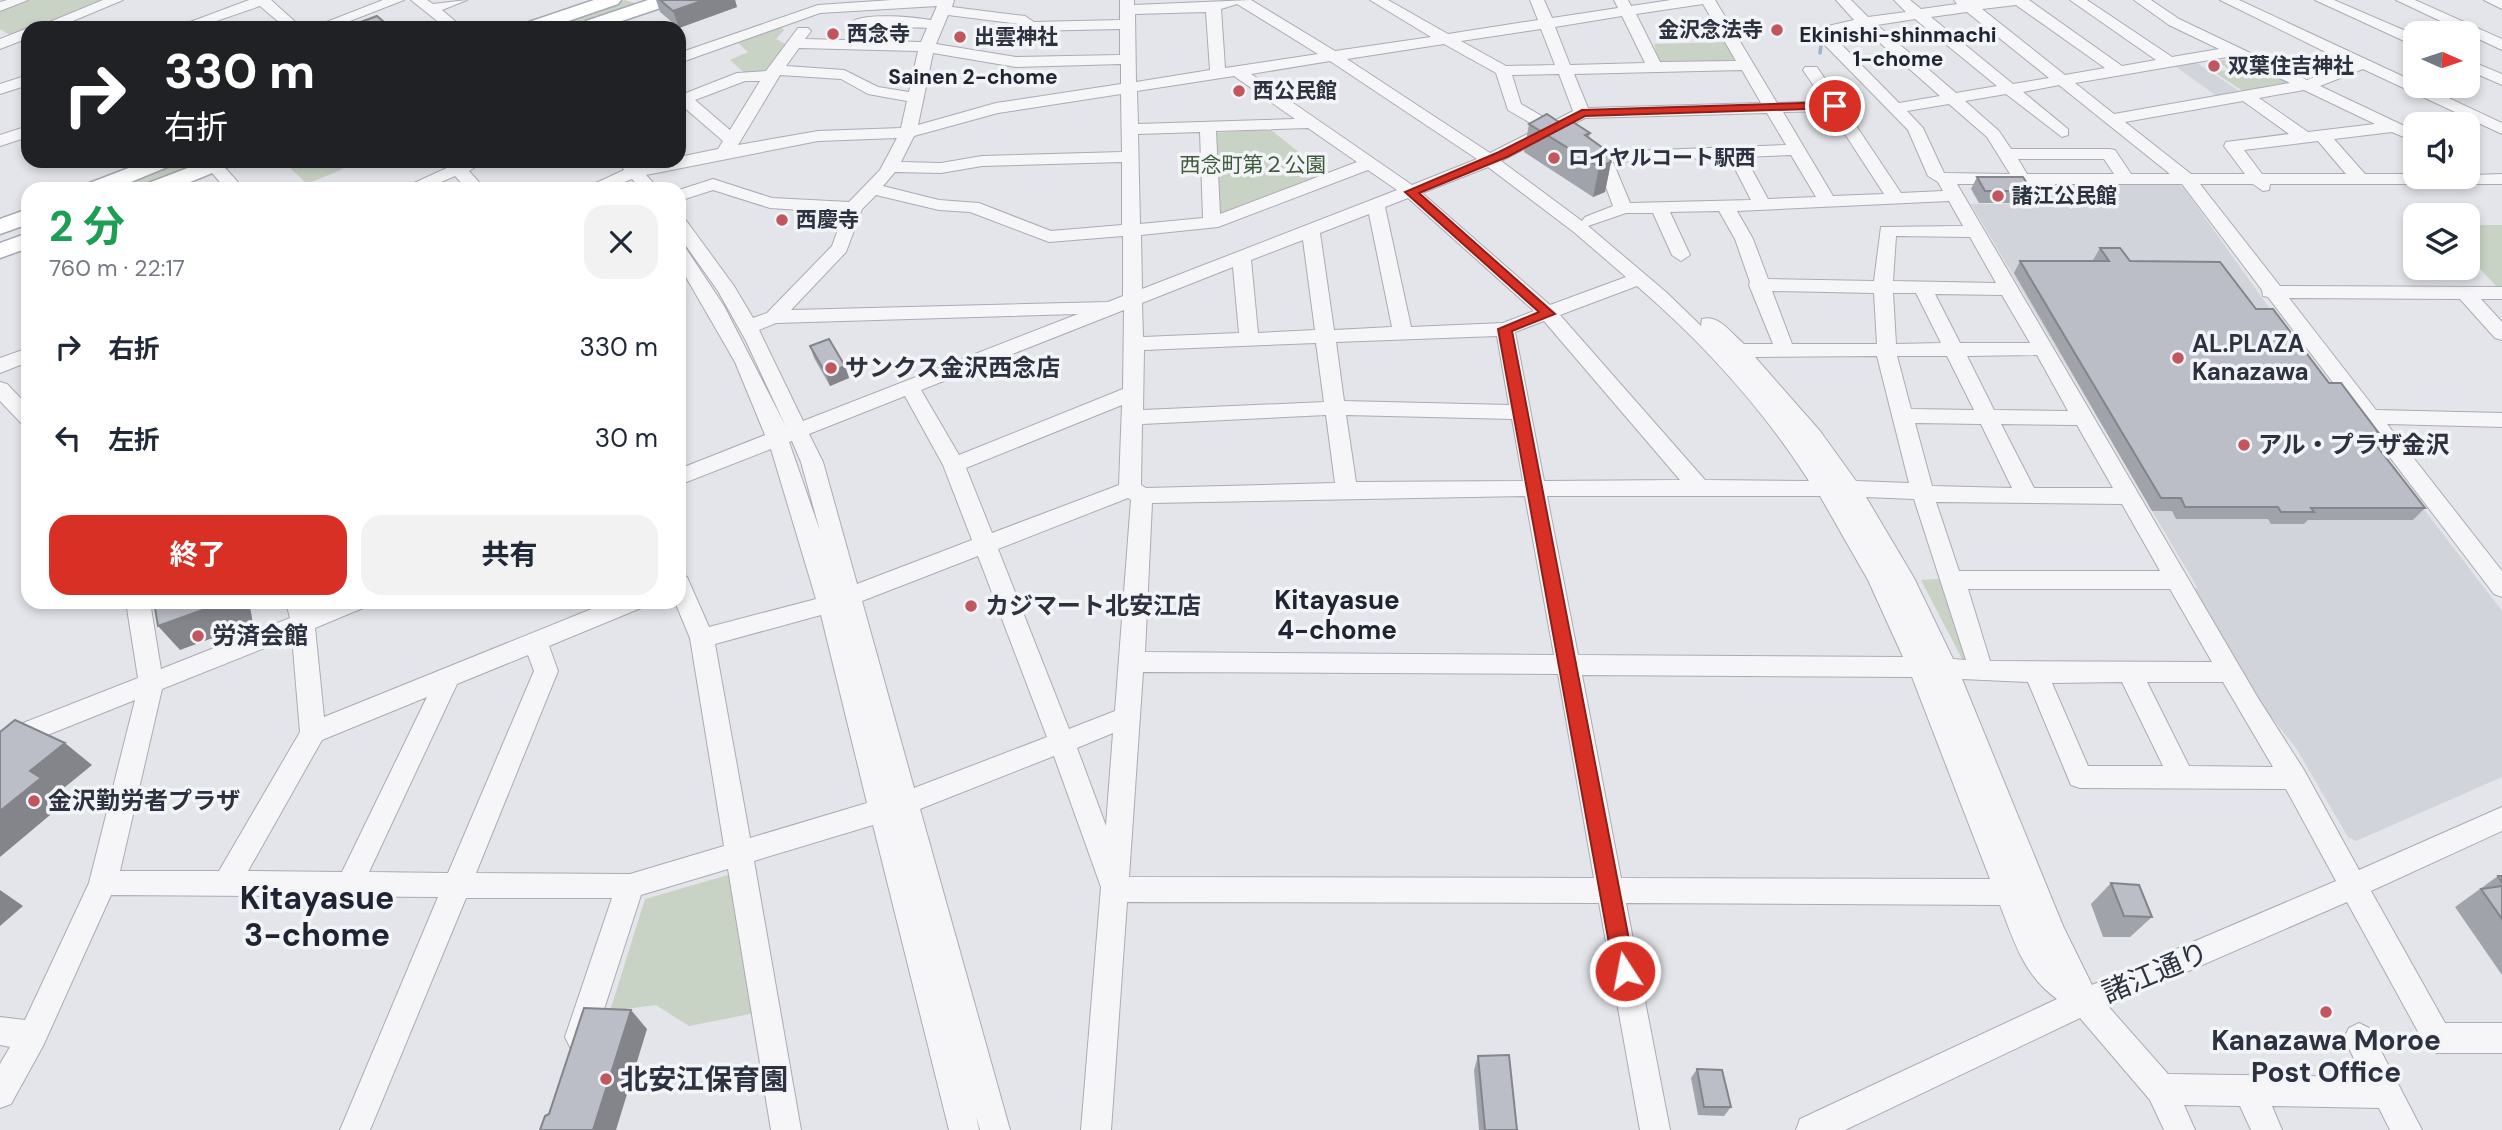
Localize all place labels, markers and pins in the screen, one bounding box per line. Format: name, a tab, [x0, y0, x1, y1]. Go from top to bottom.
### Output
place label: 金沢念法寺	[1658, 16, 1763, 44]
place label: 西念寺	[847, 20, 910, 48]
marker: 金沢念法寺	[1769, 22, 1785, 38]
place label: 出雲神社	[974, 23, 1058, 51]
marker: 西念寺	[825, 26, 841, 42]
marker: 出雲神社	[952, 29, 968, 45]
place label: 双葉住吉神社	[2228, 52, 2354, 80]
marker: 双葉住吉神社	[2206, 58, 2222, 74]
pin	[1805, 76, 1865, 136]
place label: 西公民館	[1253, 77, 1337, 105]
marker: 西公民館	[1231, 83, 1247, 99]
place label: ロイヤルコート駅西	[1568, 144, 1756, 172]
marker: ロイヤルコート駅西	[1546, 150, 1562, 166]
place label: 諸江公民館	[2012, 182, 2117, 210]
marker: 諸江公民館	[1990, 188, 2006, 204]
place label: 西慶寺	[796, 206, 859, 234]
marker: 西慶寺	[774, 212, 790, 228]
place label: AL.PLAZA Kanazawa	[2192, 328, 2309, 387]
marker: AL.PLAZA Kanazawa	[2170, 350, 2186, 366]
place label: サンクス金沢西念店	[845, 352, 1060, 383]
marker: サンクス金沢西念店	[823, 360, 839, 376]
place label: アル・プラザ金沢	[2258, 429, 2450, 460]
marker: アル・プラザ金沢	[2236, 437, 2252, 453]
place label: カジマート北安江店	[985, 590, 1201, 621]
marker: カジマート北安江店	[963, 598, 979, 614]
place label: 労済会館	[212, 620, 308, 651]
marker: 労済会館	[190, 628, 206, 644]
place label: 金沢勤労者プラザ	[48, 785, 240, 816]
marker: 金沢勤労者プラザ	[26, 793, 42, 809]
marker: Kanazawa Moroe Post Office	[2318, 1004, 2334, 1020]
place label: Kanazawa Moroe Post Office	[2211, 1022, 2441, 1091]
place label: 北安江保育園	[620, 1061, 788, 1098]
marker: 北安江保育園	[598, 1071, 614, 1087]

